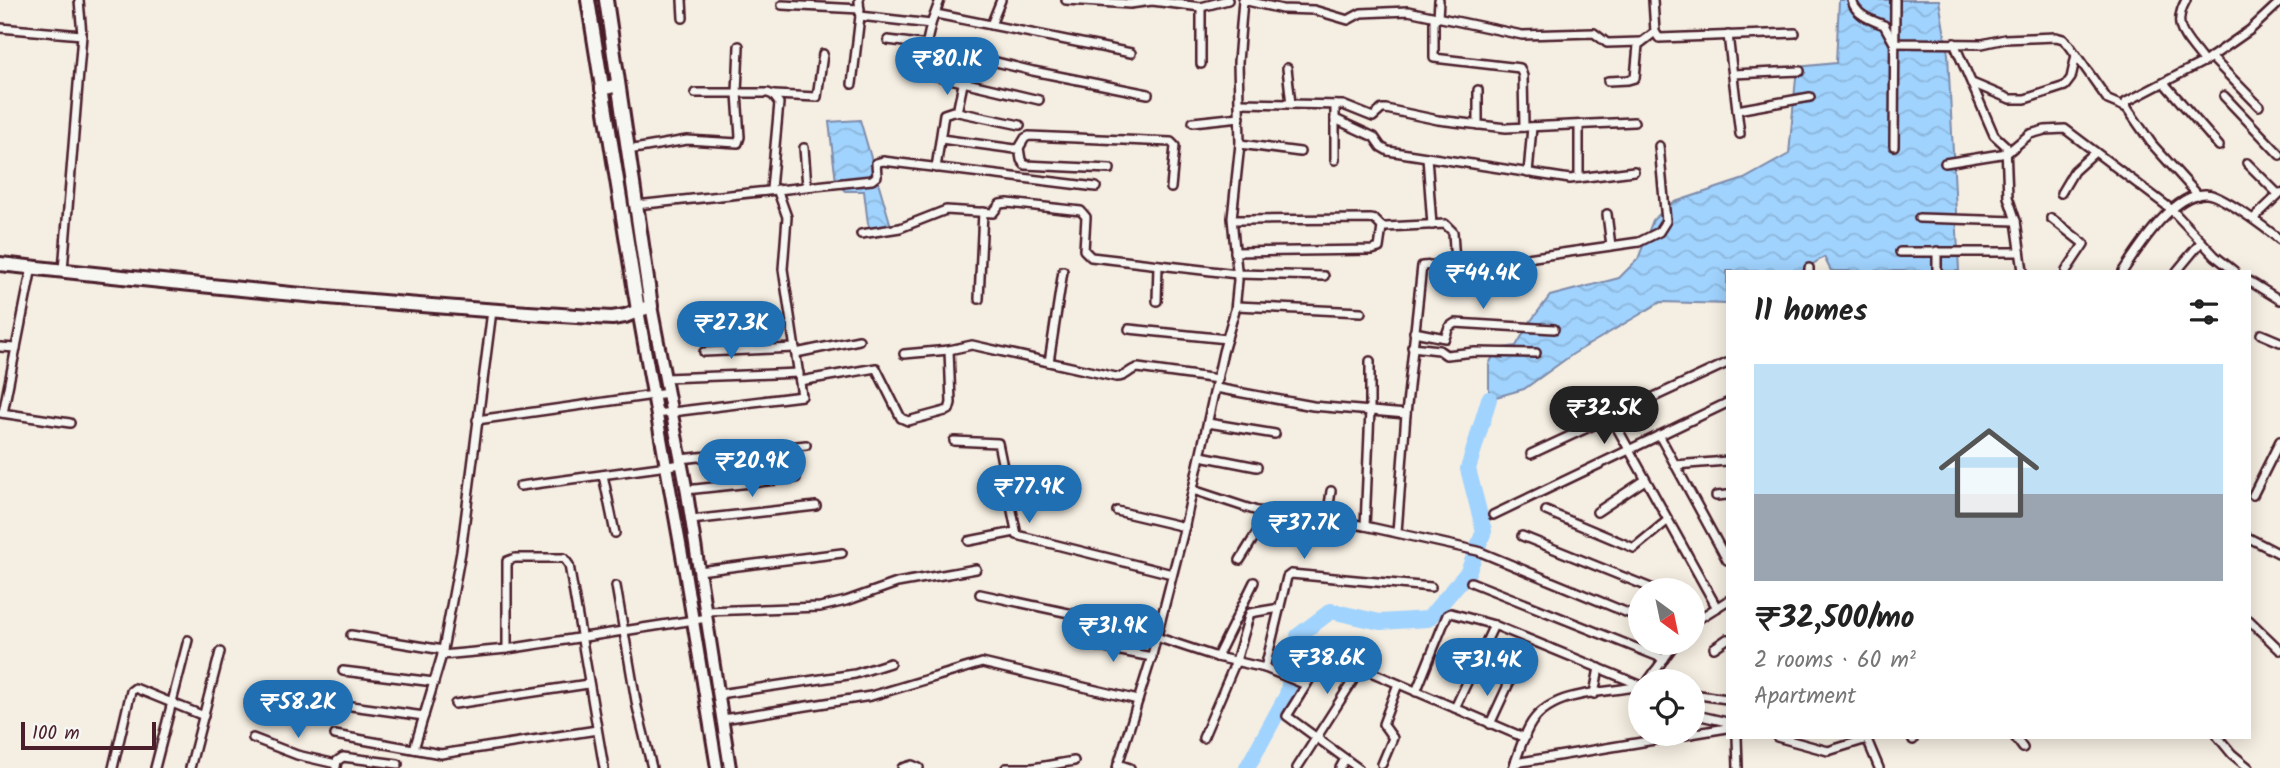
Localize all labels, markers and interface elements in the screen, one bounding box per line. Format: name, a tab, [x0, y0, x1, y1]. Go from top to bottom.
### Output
pin: ₹80.1K	[890, 38, 1004, 97]
text: ₹80.1K	[911, 42, 983, 78]
pin: ₹44.4K	[1426, 252, 1540, 311]
text: ₹44.4K	[1445, 256, 1521, 292]
text: 11 homes	[1754, 288, 1867, 336]
icon: filters	[2185, 293, 2223, 331]
pin: ₹27.3K	[674, 302, 788, 361]
text: ₹27.3K	[693, 306, 769, 342]
pin: ₹32.5K	[1547, 386, 1661, 446]
text: ₹32.5K	[1566, 391, 1642, 427]
icon: home	[1926, 410, 2052, 536]
pin: ₹20.9K	[695, 440, 809, 499]
text: ₹20.9K	[714, 444, 790, 480]
pin: ₹77.9K	[972, 466, 1086, 525]
text: ₹77.9K	[993, 470, 1065, 506]
pin: ₹37.7K	[1247, 502, 1361, 561]
text: ₹37.7K	[1267, 506, 1341, 542]
north arrow	[1628, 578, 1704, 654]
map controls	[1628, 578, 1705, 746]
text: ₹32,500/mo	[1754, 595, 1915, 643]
pin: ₹31.9K	[1056, 604, 1170, 664]
text: ₹31.9K	[1078, 609, 1148, 645]
pin: ₹38.6K	[1270, 636, 1384, 696]
pin: ₹31.4K	[1430, 638, 1544, 698]
text: ₹38.6K	[1288, 641, 1366, 677]
text: ₹31.4K	[1451, 643, 1523, 679]
text: 2 rooms · 60 m²	[1754, 643, 1916, 679]
button: locate	[1628, 669, 1705, 746]
text: Apartment	[1754, 679, 1856, 715]
pin: ₹58.2K	[241, 680, 355, 740]
text: ₹58.2K	[259, 685, 337, 721]
scale bar	[21, 719, 156, 751]
text: 100 m	[32, 719, 80, 749]

